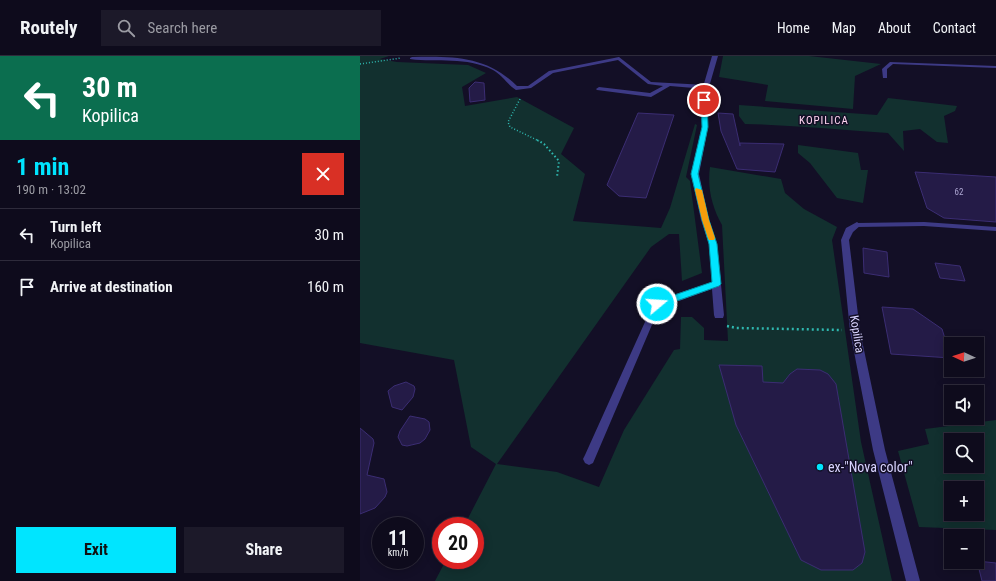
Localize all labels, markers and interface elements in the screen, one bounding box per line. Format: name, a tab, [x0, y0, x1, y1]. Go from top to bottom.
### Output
search box	[101, 10, 381, 46]
text: Routely	[20, 16, 77, 39]
icon: search	[115, 17, 137, 39]
text: Search here	[147, 19, 217, 37]
text: Home	[777, 20, 810, 36]
text: Map	[832, 20, 856, 36]
text: About	[878, 20, 911, 36]
text: Contact	[933, 20, 976, 36]
text: 30 m	[82, 71, 138, 104]
icon: left	[16, 72, 68, 124]
pin	[687, 83, 721, 117]
icon: arrive	[693, 89, 715, 111]
text: Kopilica	[82, 105, 139, 126]
district label: KOPILICA	[799, 114, 849, 127]
text: 1 min	[16, 153, 69, 181]
button: close	[302, 153, 344, 195]
text: 190 m · 13:02	[16, 182, 86, 197]
house number: 62	[955, 187, 964, 197]
text: Turn left	[50, 218, 101, 236]
icon: left	[16, 224, 38, 246]
text: 30 m	[314, 226, 344, 244]
text: Kopilica	[50, 236, 91, 251]
icon: arrive	[16, 276, 38, 298]
text: Arrive at destination	[50, 278, 173, 296]
text: 160 m	[307, 278, 344, 296]
position arrow	[636, 283, 678, 325]
street label: Kopilica	[847, 314, 867, 354]
north arrow	[944, 337, 984, 377]
map controls	[944, 337, 984, 569]
button: sound	[944, 385, 984, 425]
button: search	[944, 433, 984, 473]
place label: ex-"Nova color"	[828, 459, 913, 475]
marker: ex-"Nova color"	[815, 462, 825, 472]
button: +	[944, 481, 984, 521]
speed limit sign: 20	[432, 517, 484, 569]
text: 11	[388, 526, 408, 550]
button: Exit	[16, 527, 176, 573]
button: Share	[184, 527, 344, 573]
button: −	[944, 529, 984, 569]
text: km/h	[388, 547, 408, 558]

